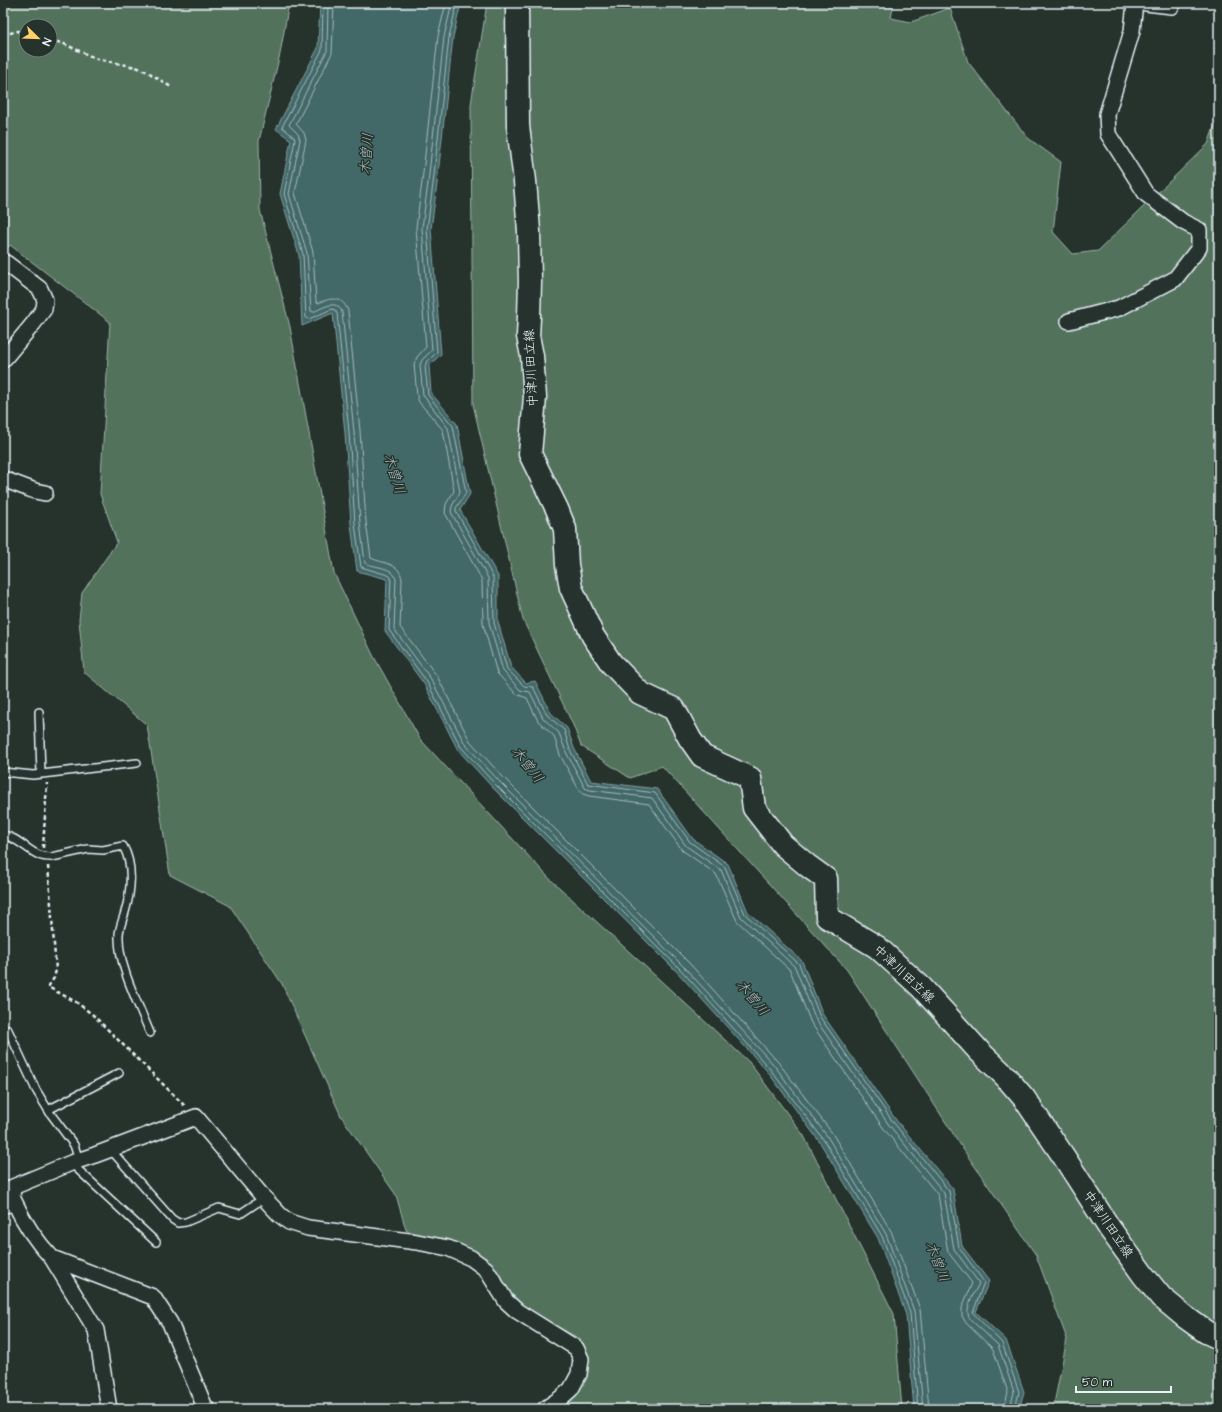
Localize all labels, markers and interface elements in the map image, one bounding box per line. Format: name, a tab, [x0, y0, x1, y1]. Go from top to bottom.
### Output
north arrow	[18, 18, 58, 58]
text: N	[38, 36, 55, 48]
water label: 木曽川	[356, 132, 378, 176]
street label: 中津川田立線	[520, 328, 542, 407]
water label: 木曽川	[378, 451, 410, 497]
water label: 木曽川	[506, 742, 548, 788]
street label: 中津川田立線	[869, 941, 939, 1008]
water label: 木曽川	[731, 975, 773, 1021]
street label: 中津川田立線	[1079, 1187, 1138, 1262]
water label: 木曽川	[920, 1239, 954, 1285]
scale bar	[1076, 1368, 1171, 1394]
text: 50 m	[1082, 1374, 1113, 1391]

